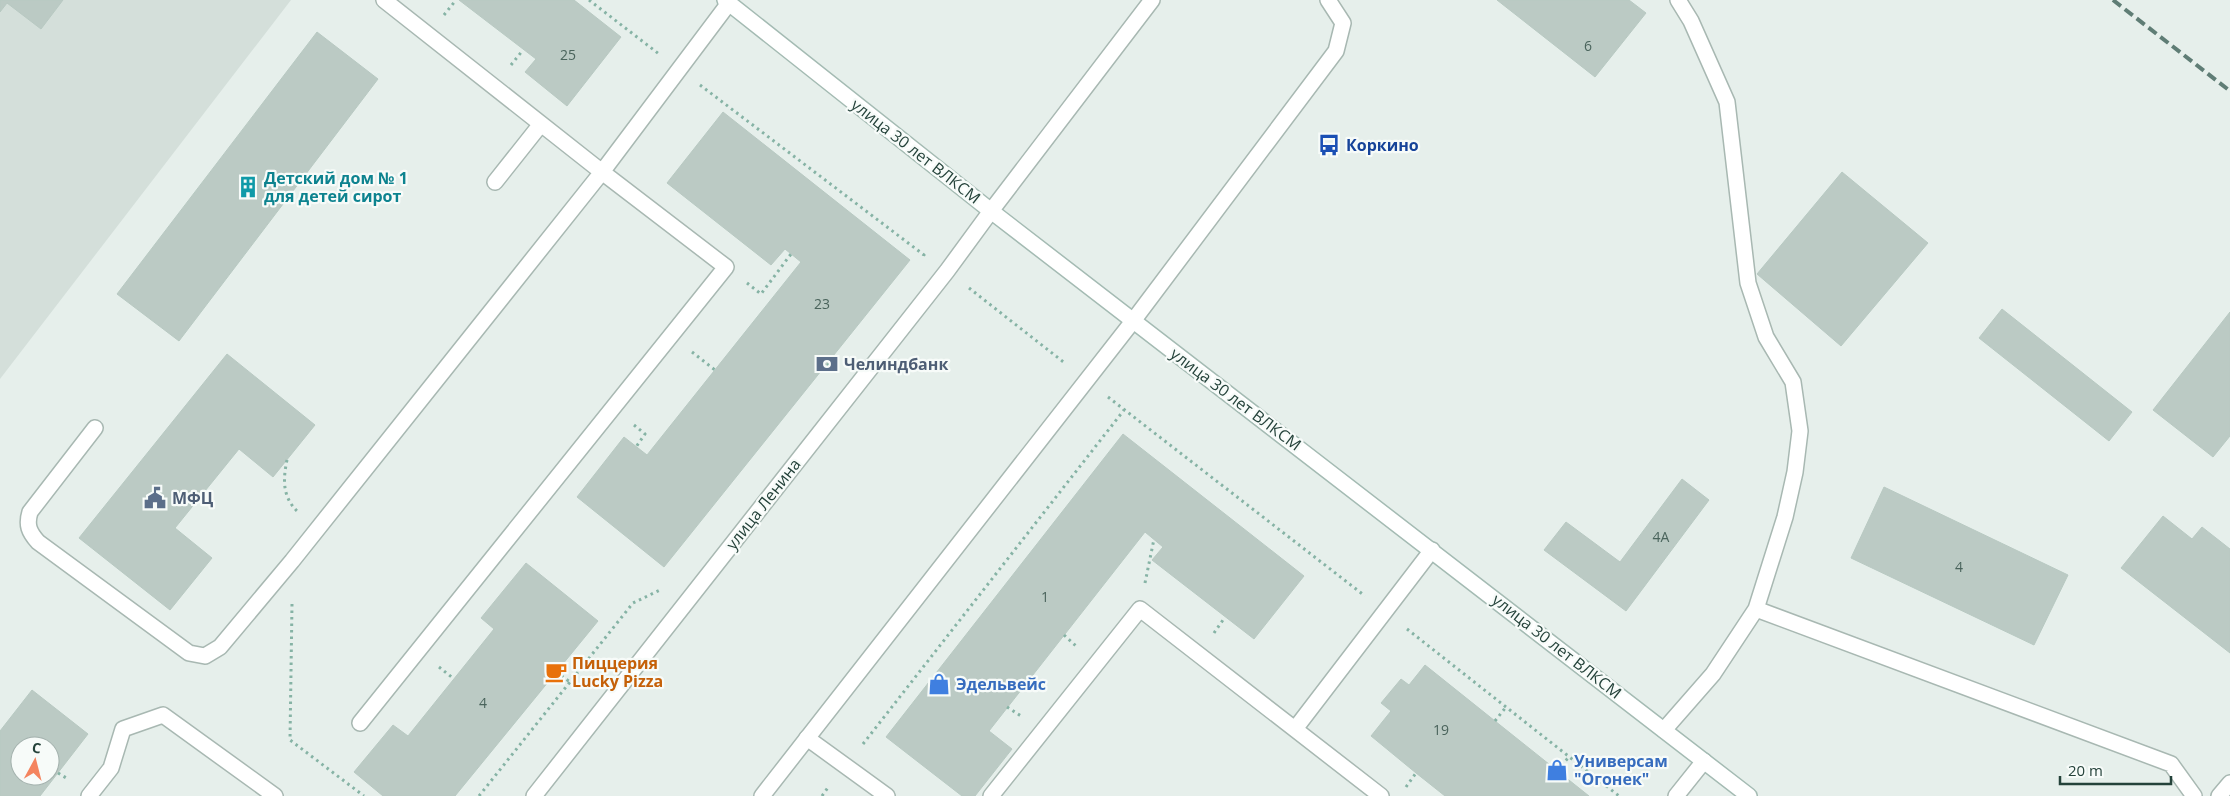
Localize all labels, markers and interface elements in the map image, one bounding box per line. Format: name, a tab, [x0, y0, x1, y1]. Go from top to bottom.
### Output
house number: 6	[1584, 36, 1592, 55]
house number: 25	[560, 45, 576, 64]
street label: улица 30 лет ВЛКСМ	[847, 94, 985, 208]
bus stop icon: Коркино	[1316, 132, 1342, 158]
place label: Коркино	[1346, 134, 1419, 156]
place label: Детский дом № 1 для детей сирот	[264, 167, 408, 207]
building icon: Детский дом № 1 для детей сирот	[235, 174, 261, 200]
house number: 23	[814, 294, 830, 313]
street label: улица 30 лет ВЛКСМ	[1166, 343, 1306, 455]
bank icon: Челиндбанк	[814, 351, 840, 377]
place label: Челиндбанк	[844, 353, 948, 375]
street label: улица Ленина	[720, 454, 806, 554]
public building icon: МФЦ	[142, 485, 168, 511]
place label: МФЦ	[172, 487, 214, 509]
house number: 4А	[1653, 527, 1670, 546]
house number: 4	[1955, 557, 1963, 576]
house number: 1	[1041, 587, 1049, 606]
street label: улица 30 лет ВЛКСМ	[1488, 589, 1626, 703]
place label: Пиццерия Lucky Pizza	[572, 652, 663, 692]
cafe icon: Пиццерия Lucky Pizza	[543, 659, 569, 685]
shop icon: Эдельвейс	[926, 671, 952, 697]
place label: Эдельвейс	[956, 673, 1046, 695]
house number: 4	[479, 693, 487, 712]
house number: 19	[1433, 720, 1449, 739]
north arrow	[10, 736, 60, 786]
text: С	[31, 738, 42, 758]
place label: Универсам "Огонек"	[1574, 750, 1668, 790]
scale bar	[2060, 754, 2171, 786]
shop icon: Универсам "Огонек"	[1544, 757, 1570, 783]
text: 20 m	[2068, 760, 2103, 780]

